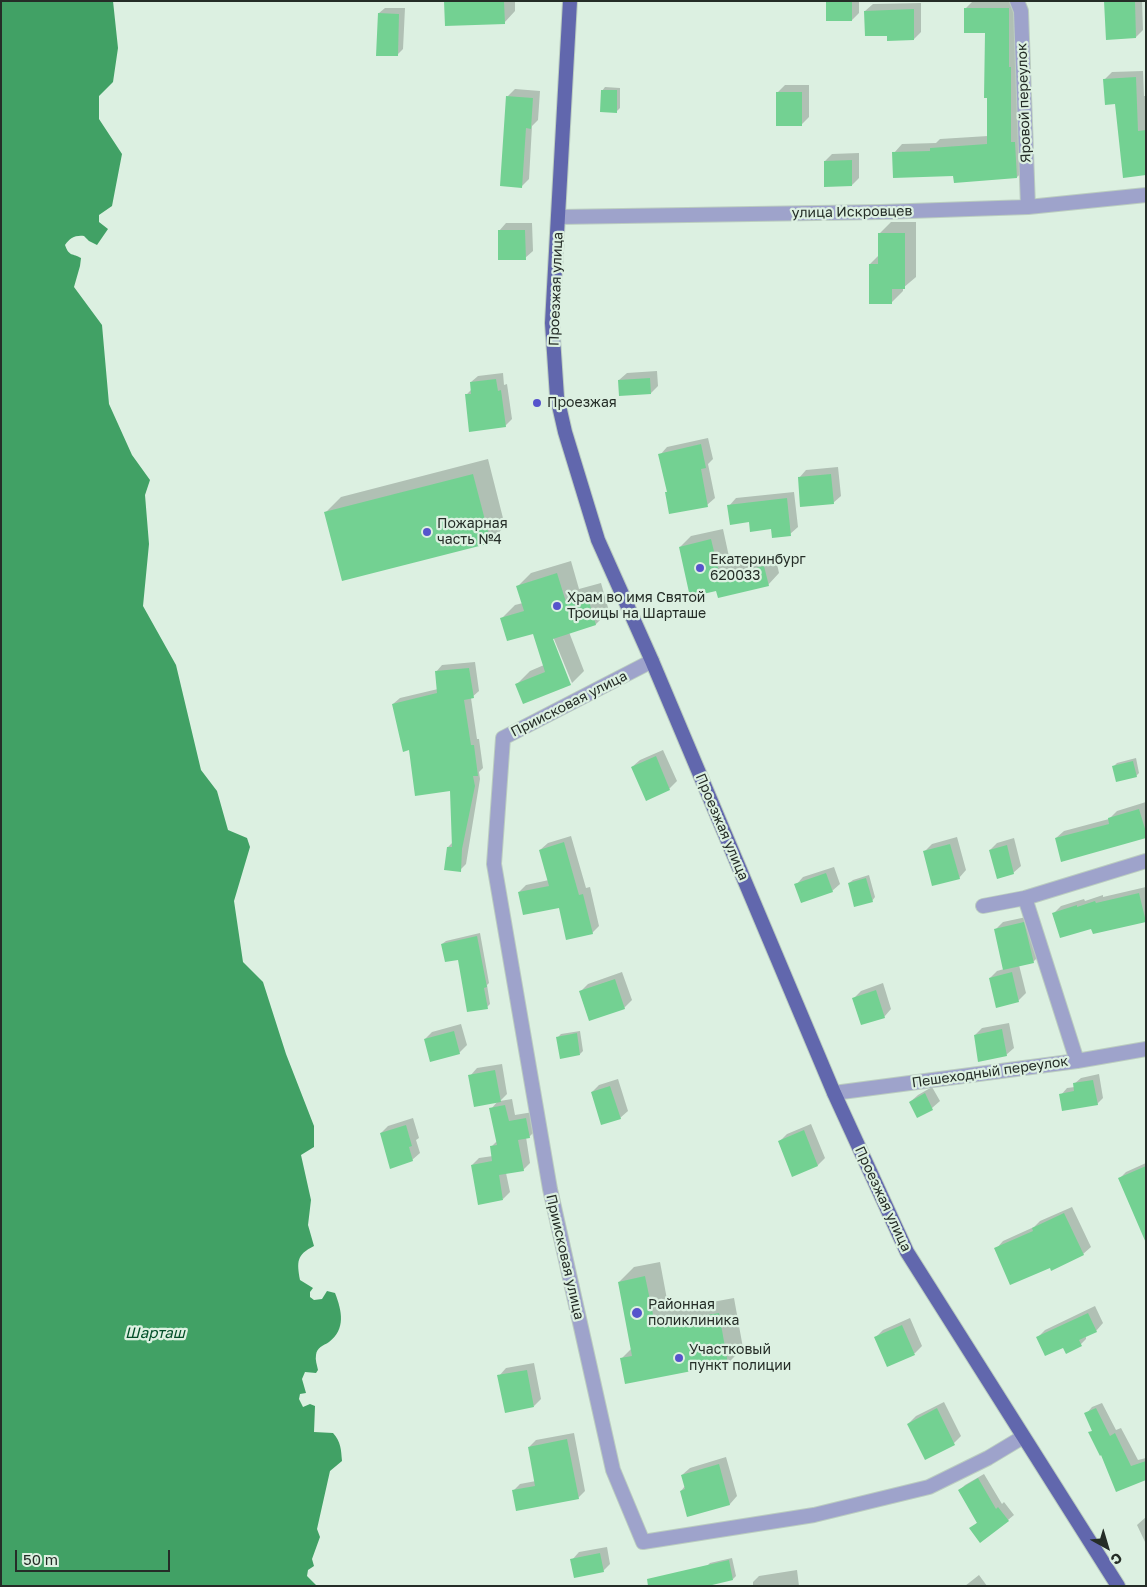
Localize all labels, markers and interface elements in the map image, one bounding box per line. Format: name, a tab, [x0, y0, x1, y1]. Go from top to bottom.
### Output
street label: Яровой переулок	[1014, 43, 1034, 163]
street label: улица Искровцев	[792, 203, 912, 221]
street label: Проезжая улица	[546, 232, 566, 346]
place label: Проезжая	[547, 395, 617, 411]
marker: Проезжая	[531, 397, 543, 409]
place label: Пожарная часть №4	[437, 516, 508, 548]
marker: Пожарная часть №4	[421, 526, 433, 538]
place label: Екатеринбург 620033	[710, 552, 806, 584]
marker: Екатеринбург 620033	[694, 562, 706, 574]
place label: Храм во имя Святой Троицы на Шарташе	[567, 590, 706, 622]
marker: Храм во имя Святой Троицы на Шарташе	[551, 600, 563, 612]
street label: Приисковая улица	[508, 667, 630, 741]
street label: Проезжая улица	[692, 771, 752, 883]
street label: Пешеходный переулок	[911, 1053, 1069, 1091]
street label: Проезжая улица	[851, 1144, 915, 1254]
street label: Приисковая улица	[542, 1193, 588, 1321]
place label: Районная поликлиника	[648, 1297, 739, 1330]
marker: Районная поликлиника	[630, 1306, 644, 1320]
water label: Шарташ	[125, 1324, 185, 1342]
place label: Участковый пункт полиции	[689, 1342, 791, 1374]
marker: Участковый пункт полиции	[673, 1352, 685, 1364]
north arrow	[1082, 1522, 1132, 1572]
scale bar	[18, 1540, 172, 1572]
text: С	[1108, 1549, 1126, 1569]
text: 50 m	[23, 1550, 58, 1568]

